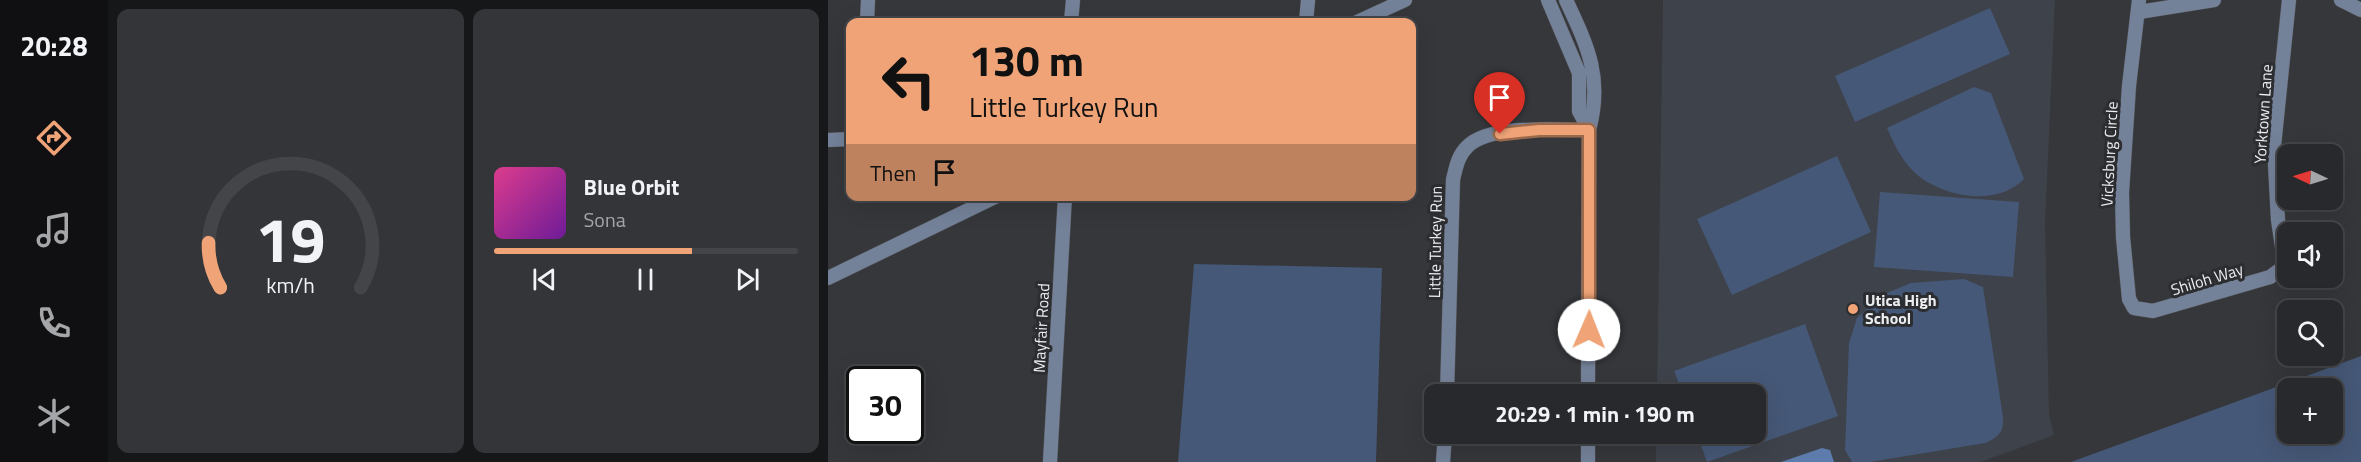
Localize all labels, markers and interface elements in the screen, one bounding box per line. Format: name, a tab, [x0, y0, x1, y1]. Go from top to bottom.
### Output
text: 20:28	[20, 25, 88, 66]
text: 130 m	[969, 28, 1084, 92]
icon: left	[870, 42, 948, 120]
street label: Yorktown Lane	[2248, 63, 2278, 165]
pin	[1474, 72, 1525, 134]
icon: arrive	[1483, 81, 1516, 114]
text: Little Turkey Run	[969, 86, 1159, 127]
street label: Vicksburg Circle	[2094, 101, 2124, 207]
icon: directions	[33, 117, 75, 159]
north arrow	[2277, 144, 2343, 210]
map controls	[2277, 144, 2343, 444]
text: Then	[870, 156, 916, 190]
icon: arrive	[928, 156, 961, 189]
text: Blue Orbit	[584, 170, 679, 204]
street label: Little Turkey Run	[1422, 186, 1448, 298]
text: 19	[255, 191, 325, 286]
text: Sona	[584, 204, 626, 235]
icon: music	[33, 209, 75, 251]
button: sound	[2277, 222, 2343, 288]
street label: Shiloh Way	[2168, 257, 2246, 301]
icon: previous	[528, 263, 561, 296]
icon: pause	[629, 263, 662, 296]
icon: next	[731, 263, 764, 296]
text: km/h	[266, 269, 315, 301]
street label: Mayfair Road	[1027, 283, 1055, 373]
place label: Utica High School	[1865, 288, 1937, 330]
position arrow	[1557, 298, 1621, 362]
button: search	[2277, 300, 2343, 366]
icon: phone	[33, 302, 75, 344]
marker: Utica High School	[1846, 302, 1860, 316]
speed limit sign: 30	[846, 366, 924, 444]
button: +	[2277, 378, 2343, 444]
icon: climate	[33, 395, 75, 437]
text: 20:29 · 1 min · 190 m	[1495, 397, 1695, 431]

